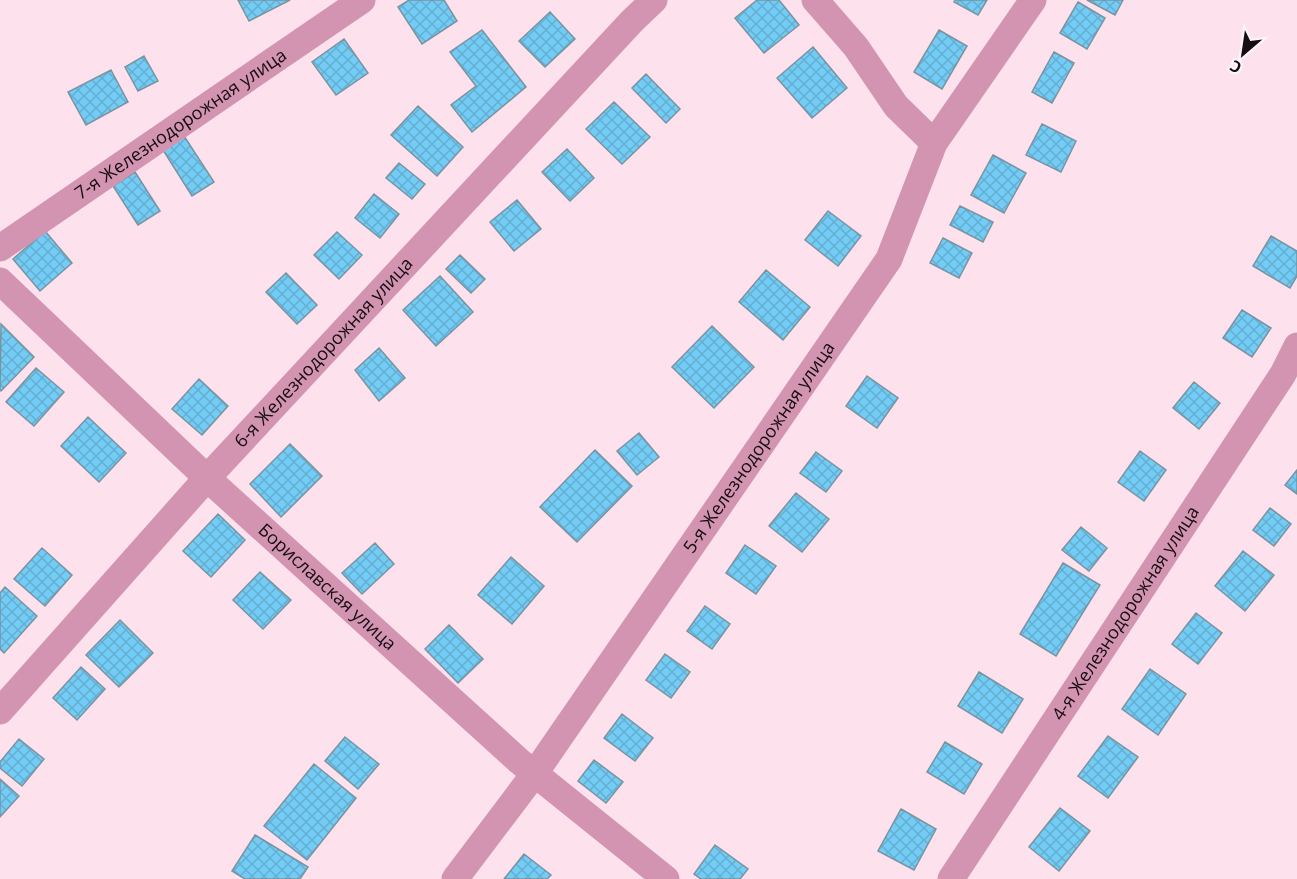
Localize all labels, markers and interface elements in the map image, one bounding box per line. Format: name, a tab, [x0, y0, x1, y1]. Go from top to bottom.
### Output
north arrow	[1213, 24, 1273, 84]
street label: 7-я Железнодорожная улица	[69, 42, 291, 204]
text: С	[1226, 55, 1246, 79]
street label: 6-я Железнодорожная улица	[228, 251, 417, 452]
street label: 5-я Железнодорожная улица	[677, 336, 840, 557]
street label: 4-я Железнодорожная улица	[1046, 501, 1204, 725]
street label: Бориславская улица	[254, 517, 402, 655]

